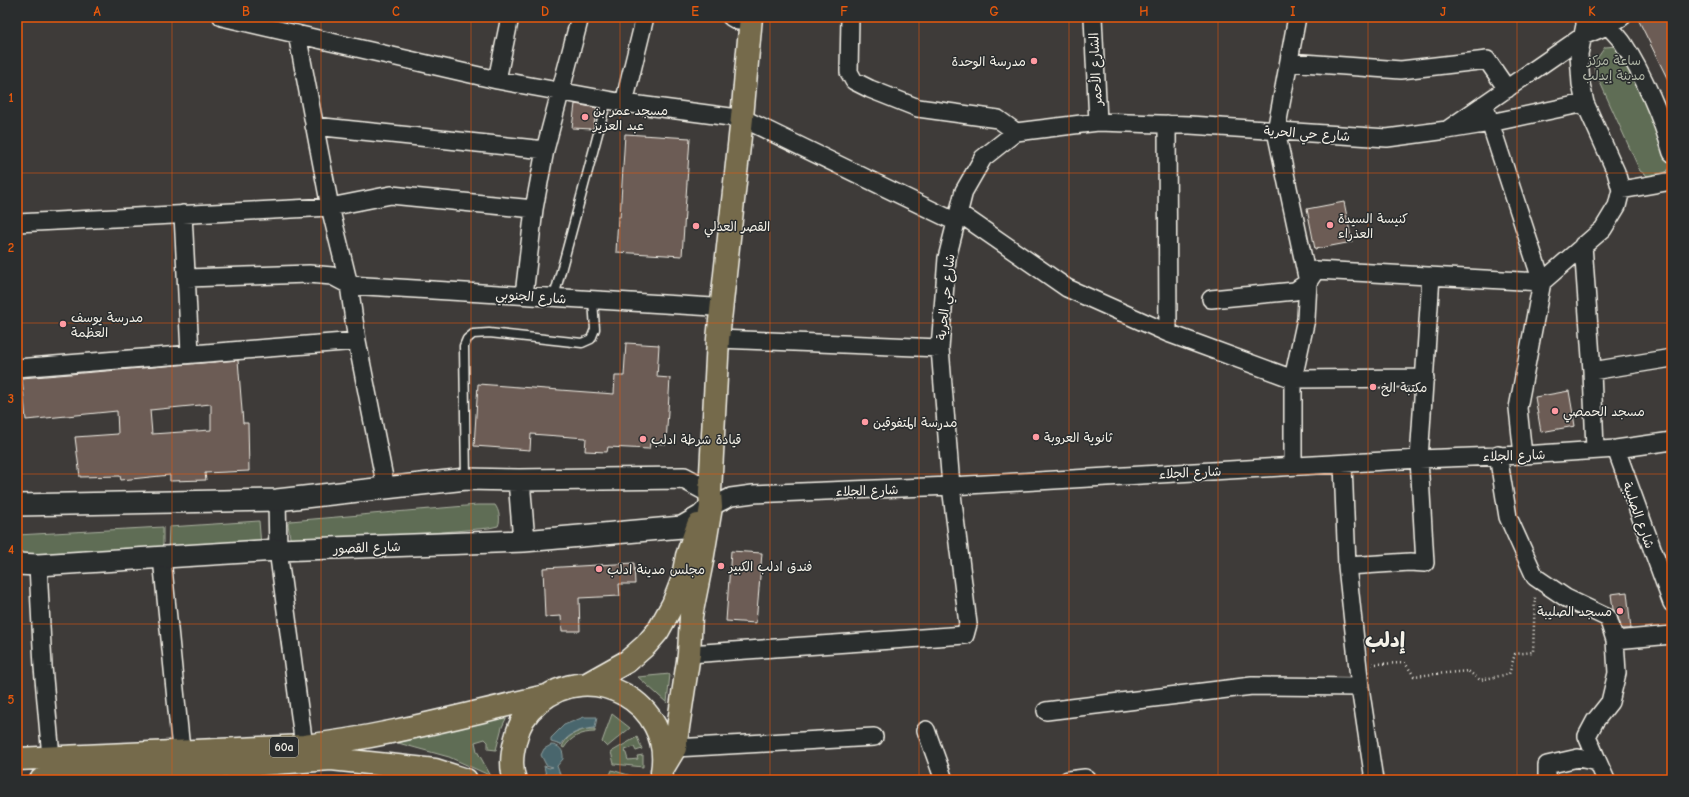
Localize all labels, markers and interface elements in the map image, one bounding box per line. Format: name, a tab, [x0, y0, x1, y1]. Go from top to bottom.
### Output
text: A	[93, 4, 101, 19]
text: B	[242, 4, 250, 19]
text: C	[392, 4, 400, 19]
text: D	[541, 4, 549, 19]
text: E	[691, 4, 699, 19]
text: F	[840, 4, 848, 19]
text: G	[989, 4, 999, 19]
text: H	[1139, 4, 1149, 19]
text: I	[1290, 4, 1296, 19]
text: J	[1440, 4, 1446, 19]
text: K	[1588, 4, 1596, 19]
street label: الشارع الأحمر	[1085, 32, 1107, 107]
park label: ساعة مركز مدينة إيدلب	[1583, 53, 1645, 84]
place label: مدرسة الوحدة	[951, 54, 1026, 70]
marker: مدرسة الوحدة	[1029, 56, 1039, 66]
text: 1	[8, 90, 14, 105]
place label: مسجد عمر بن عبد العزيز	[592, 103, 668, 134]
marker: مسجد عمر بن عبد العزيز	[580, 112, 590, 122]
street label: شارع حي الحرية	[1263, 123, 1351, 148]
place label: كنيسة السيدة العذراء	[1338, 211, 1408, 242]
place label: القصر العدلي	[704, 219, 770, 238]
marker: كنيسة السيدة العذراء	[1325, 220, 1335, 230]
marker: القصر العدلي	[691, 221, 701, 231]
text: 2	[8, 240, 14, 255]
street label: شارع حي الحرية	[934, 253, 961, 341]
street label: شارع الجنوبي	[495, 287, 567, 310]
place label: مدرسة يوسف العظمة	[71, 310, 143, 340]
marker: مدرسة يوسف العظمة	[58, 319, 68, 329]
place label: مكتبة الخ	[1381, 380, 1427, 397]
marker: مكتبة الخ	[1368, 382, 1378, 392]
text: 3	[8, 391, 14, 406]
place label: مسجد الحمصي	[1563, 404, 1645, 423]
marker: مسجد الحمصي	[1550, 406, 1560, 416]
place label: مدرسة المتفوقين	[873, 415, 957, 431]
marker: مدرسة المتفوقين	[860, 417, 870, 427]
place label: ثانوية العروبة	[1044, 430, 1113, 446]
place label: قيادة شرطة ادلب	[651, 432, 741, 448]
marker: ثانوية العروبة	[1031, 432, 1041, 442]
marker: قيادة شرطة ادلب	[638, 434, 648, 444]
street label: شارع الجلاء	[1482, 447, 1546, 466]
street label: شارع الجلاء	[1158, 463, 1222, 484]
street label: شارع الصليبة	[1618, 480, 1657, 551]
street label: شارع الجلاء	[835, 482, 899, 501]
street label: شارع القصور	[332, 539, 401, 558]
text: 4	[8, 542, 14, 557]
place label: فندق ادلب الكبير	[728, 559, 812, 575]
marker: فندق ادلب الكبير	[716, 561, 726, 571]
place label: مجلس مدينة ادلب	[607, 562, 705, 578]
marker: مجلس مدينة ادلب	[594, 564, 604, 574]
place label: مسجد الصليبة	[1537, 604, 1612, 620]
marker: مسجد الصليبة	[1615, 606, 1625, 616]
district label: إدلب	[1365, 628, 1406, 654]
text: 5	[8, 692, 15, 707]
road number: 60a	[270, 737, 298, 757]

